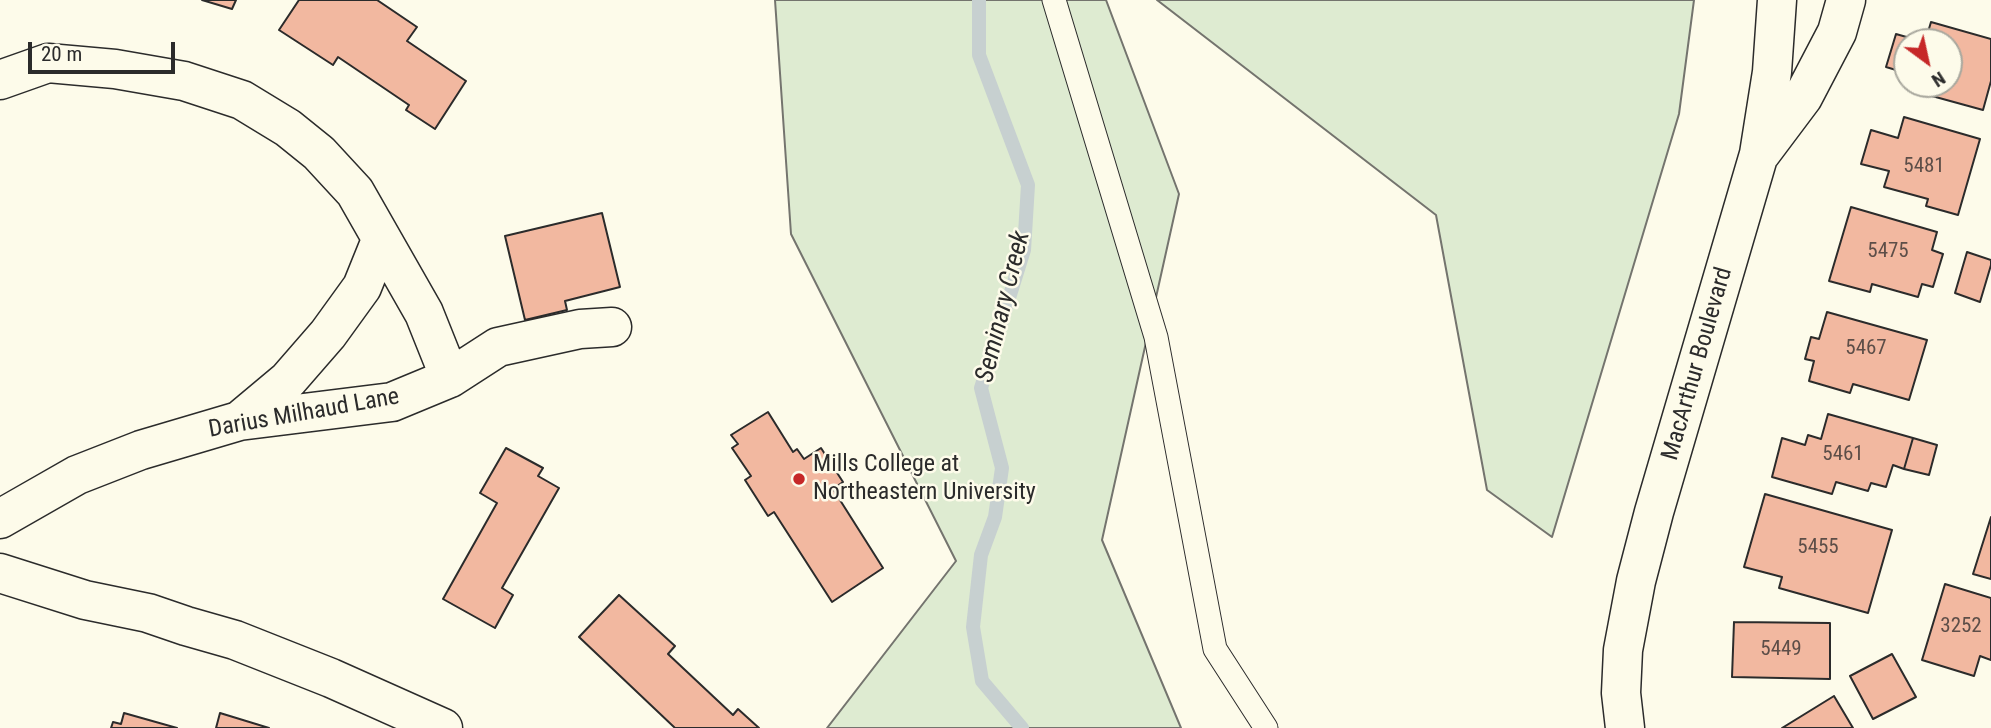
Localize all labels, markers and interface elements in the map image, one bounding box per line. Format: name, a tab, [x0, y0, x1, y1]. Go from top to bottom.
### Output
scale bar	[32, 28, 178, 72]
north arrow	[1893, 28, 1963, 98]
text: 20 m	[41, 42, 82, 66]
text: N	[1927, 67, 1950, 92]
house number: 5481	[1903, 154, 1945, 180]
water label: Seminary Creek	[970, 228, 1038, 386]
house number: 5475	[1867, 239, 1909, 265]
street label: MacArthur Boulevard	[1657, 264, 1739, 464]
house number: 5467	[1845, 336, 1887, 362]
street label: Darius Milhaud Lane	[206, 383, 402, 445]
house number: 5461	[1822, 442, 1864, 468]
place label: Mills College at Northeastern University	[813, 451, 1036, 507]
marker: Mills College at Northeastern University	[791, 471, 807, 487]
house number: 5455	[1797, 535, 1839, 561]
house number: 3252	[1940, 614, 1982, 640]
house number: 5449	[1760, 637, 1802, 663]

